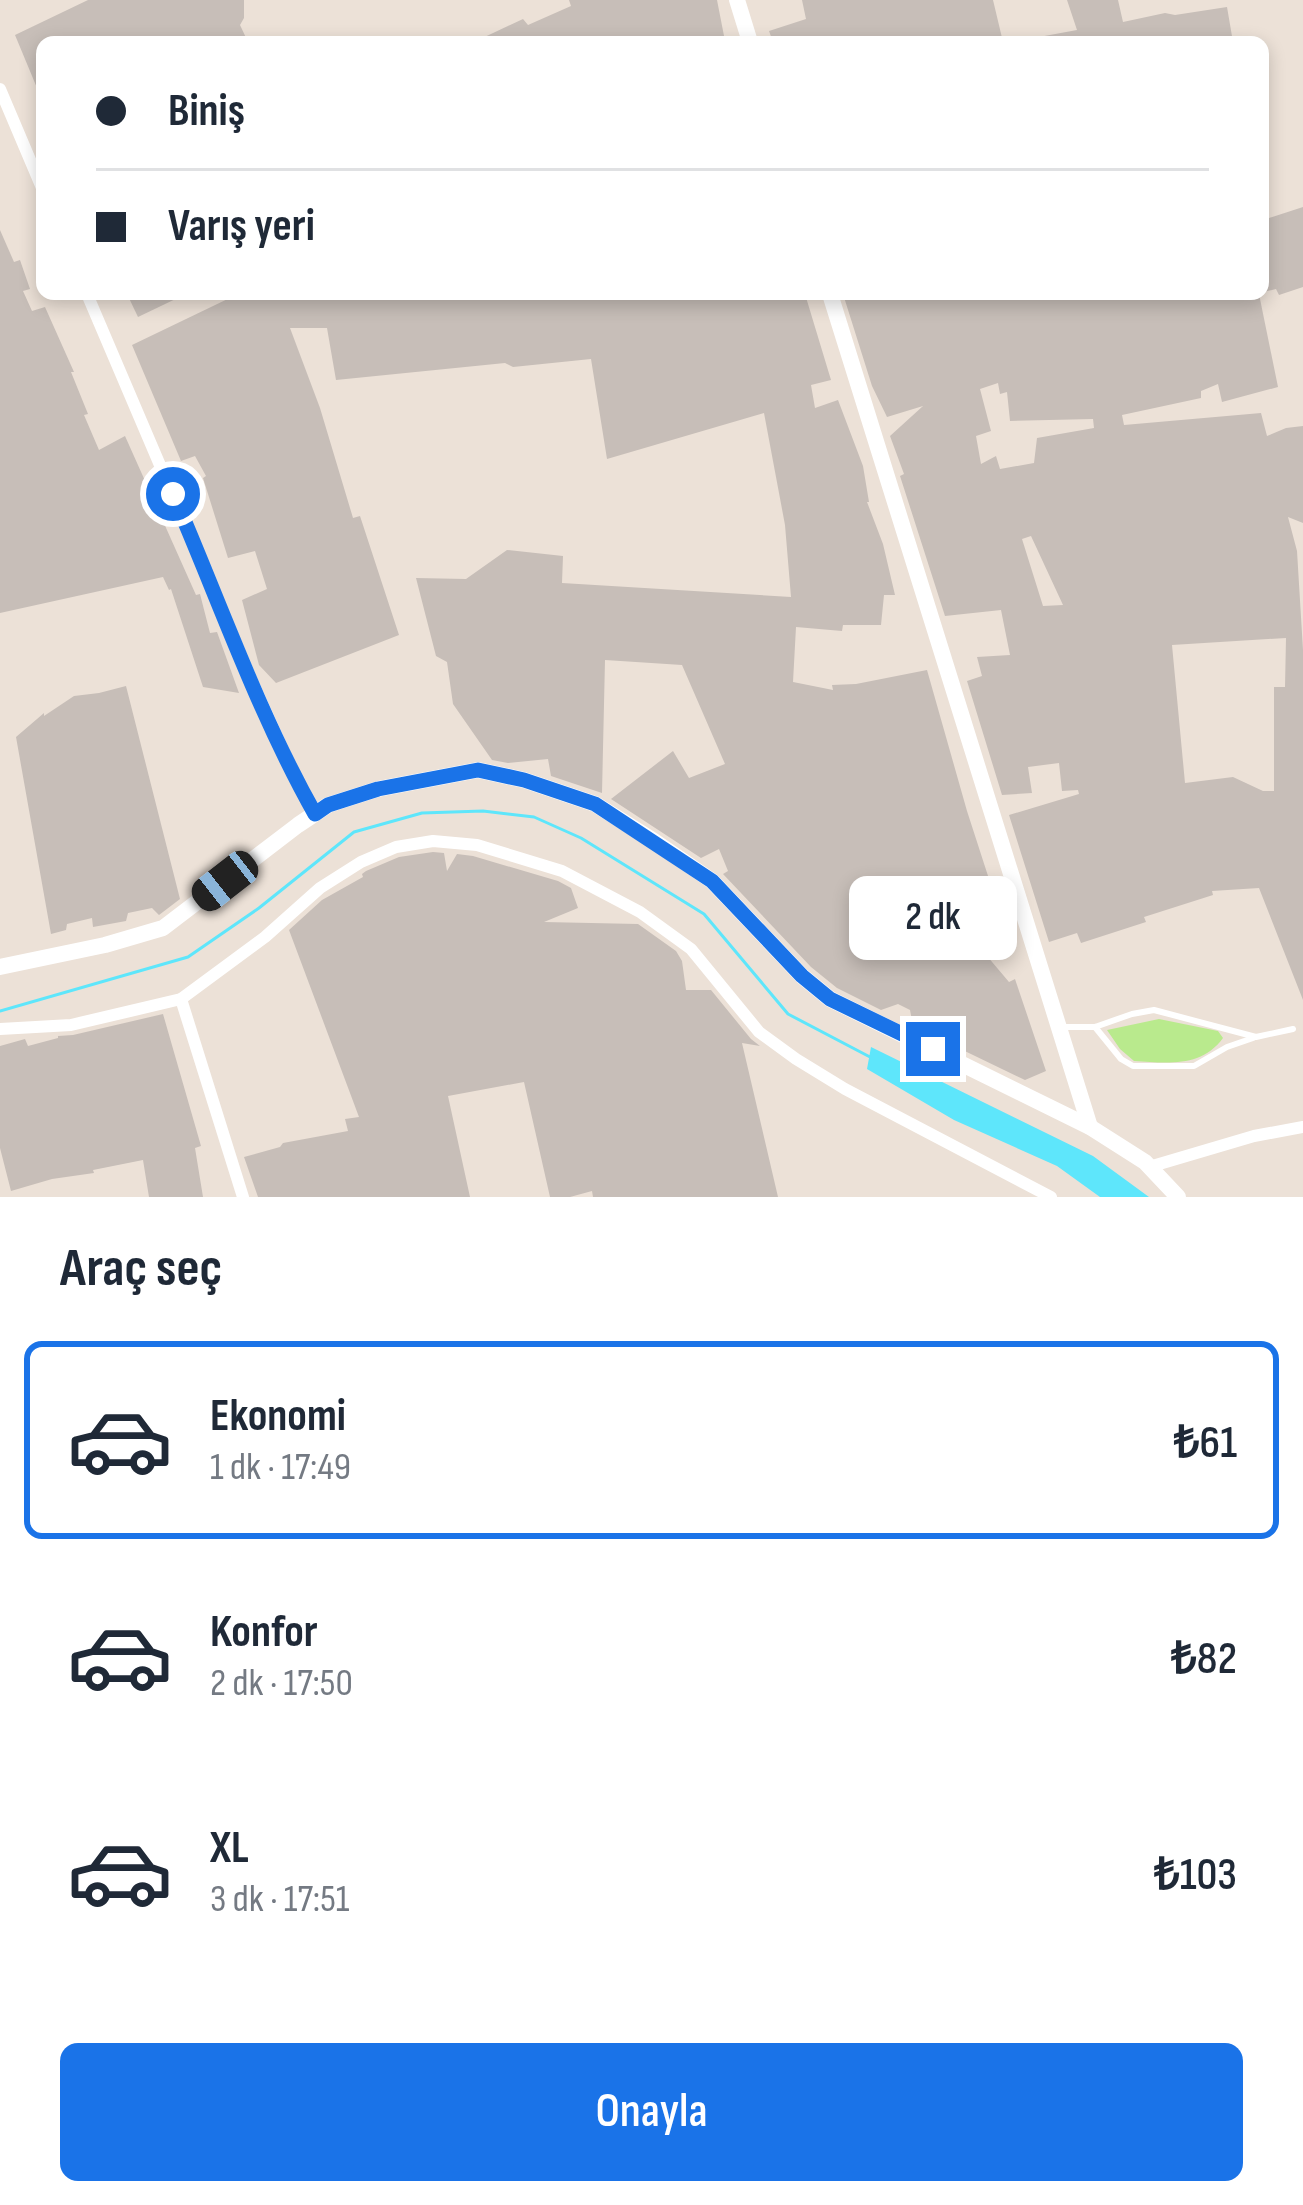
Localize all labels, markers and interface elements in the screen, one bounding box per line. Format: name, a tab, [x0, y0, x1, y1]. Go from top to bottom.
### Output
text: Biniş	[168, 84, 245, 139]
text: Varış yeri	[168, 199, 315, 254]
route start	[146, 467, 200, 521]
car	[186, 845, 264, 917]
callout: 2 dk	[849, 875, 1017, 959]
text: 2 dk	[905, 894, 961, 941]
route end	[906, 1022, 960, 1076]
text: Araç seç	[60, 1236, 222, 1301]
icon: car	[66, 1386, 174, 1494]
text: Ekonomi	[210, 1389, 346, 1444]
text: ₺61	[1174, 1416, 1237, 1471]
text: 1 dk · 17:49	[210, 1444, 351, 1491]
icon: car	[66, 1602, 174, 1710]
text: Konfor	[210, 1605, 318, 1660]
text: ₺82	[1171, 1632, 1237, 1687]
text: 2 dk · 17:50	[210, 1660, 353, 1707]
icon: car	[66, 1818, 174, 1926]
text: XL	[210, 1821, 249, 1876]
text: ₺103	[1154, 1848, 1237, 1903]
text: 3 dk · 17:51	[210, 1876, 349, 1923]
button: Onayla	[60, 2043, 1243, 2181]

